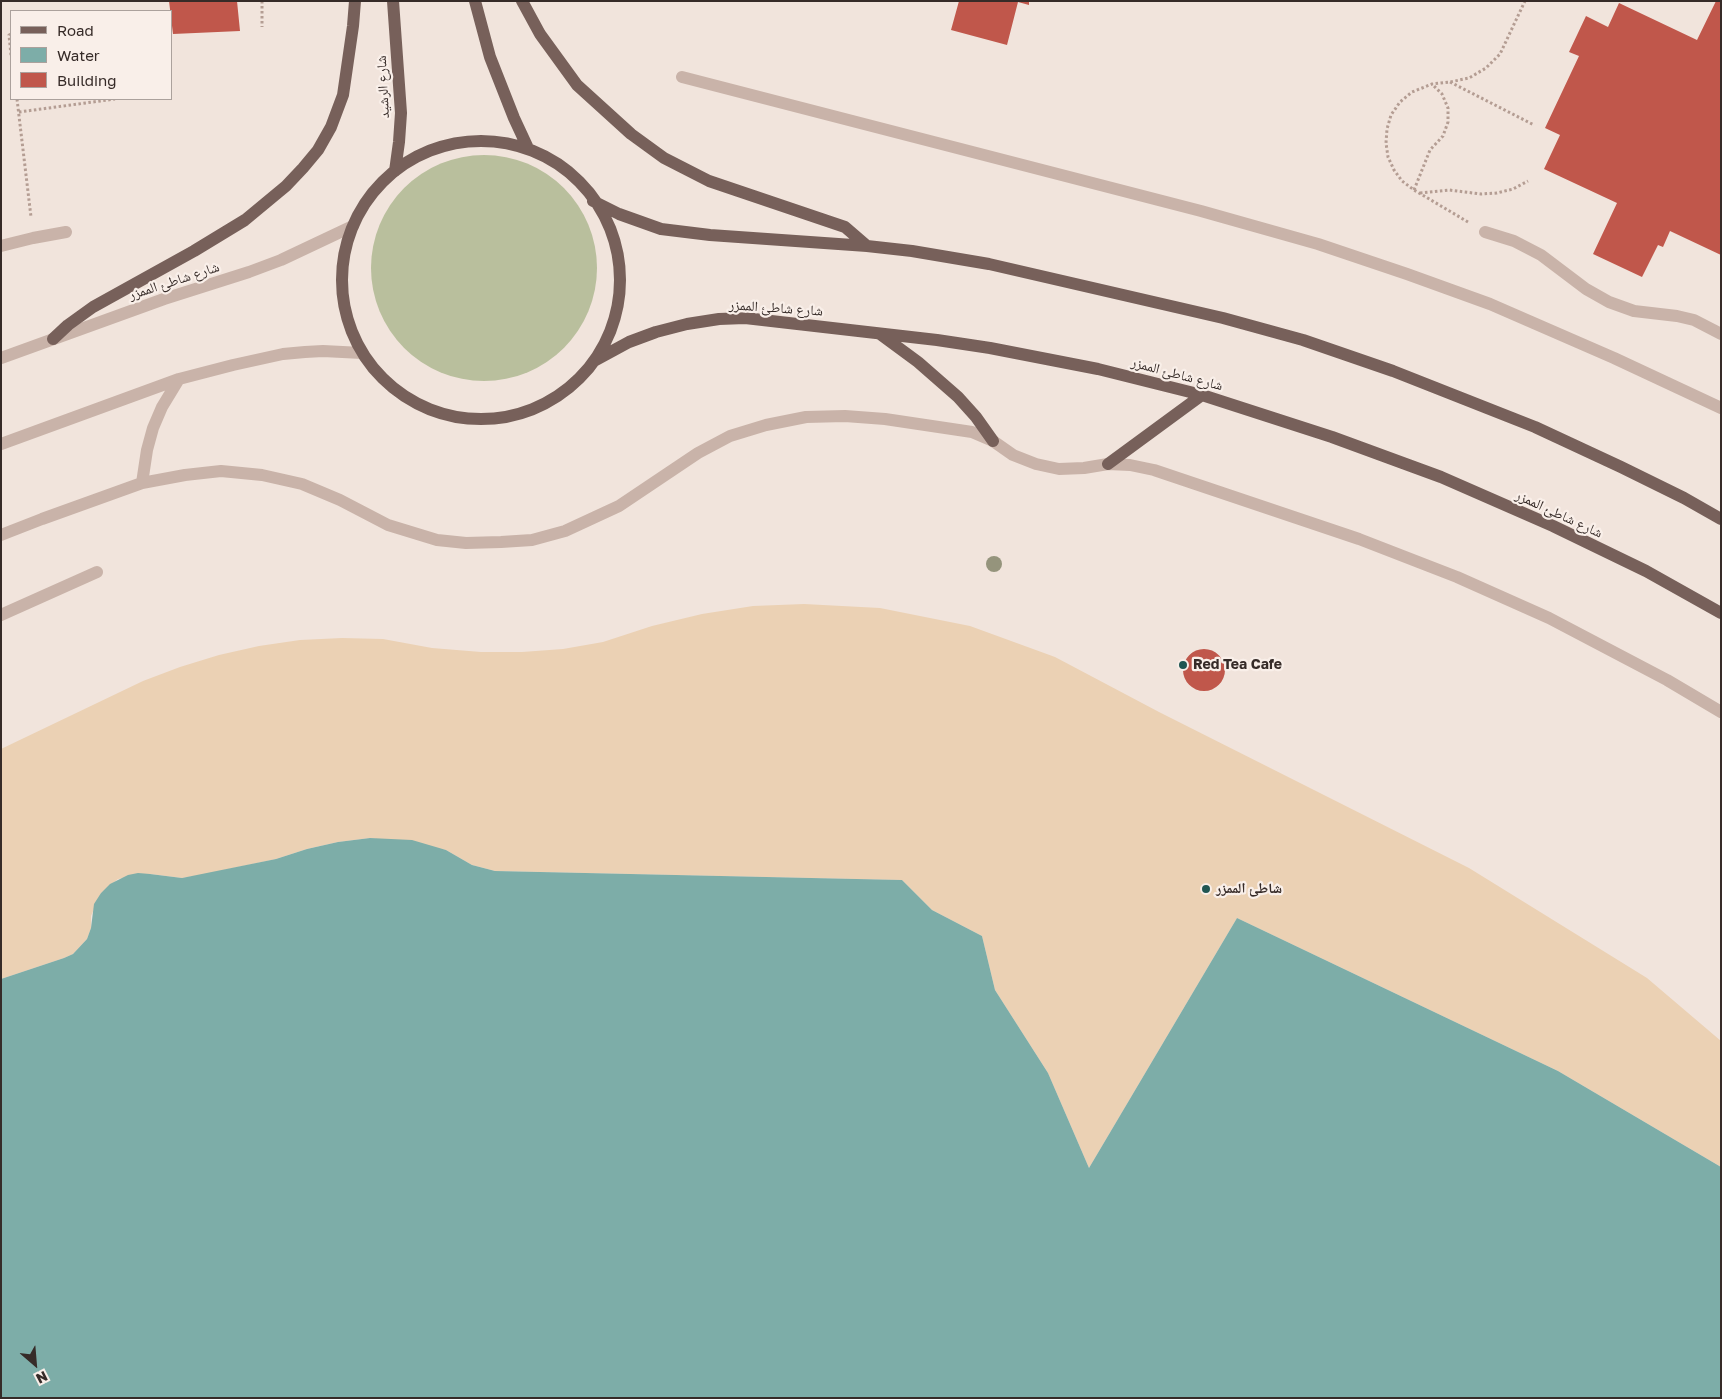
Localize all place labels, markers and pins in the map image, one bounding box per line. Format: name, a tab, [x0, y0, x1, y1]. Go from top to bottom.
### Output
place label: Red Tea Cafe	[1193, 657, 1282, 673]
marker: Red Tea Cafe	[1177, 659, 1189, 671]
place label: شاطئ الممزر	[1216, 881, 1282, 897]
marker: شاطئ الممزر	[1200, 883, 1212, 895]

